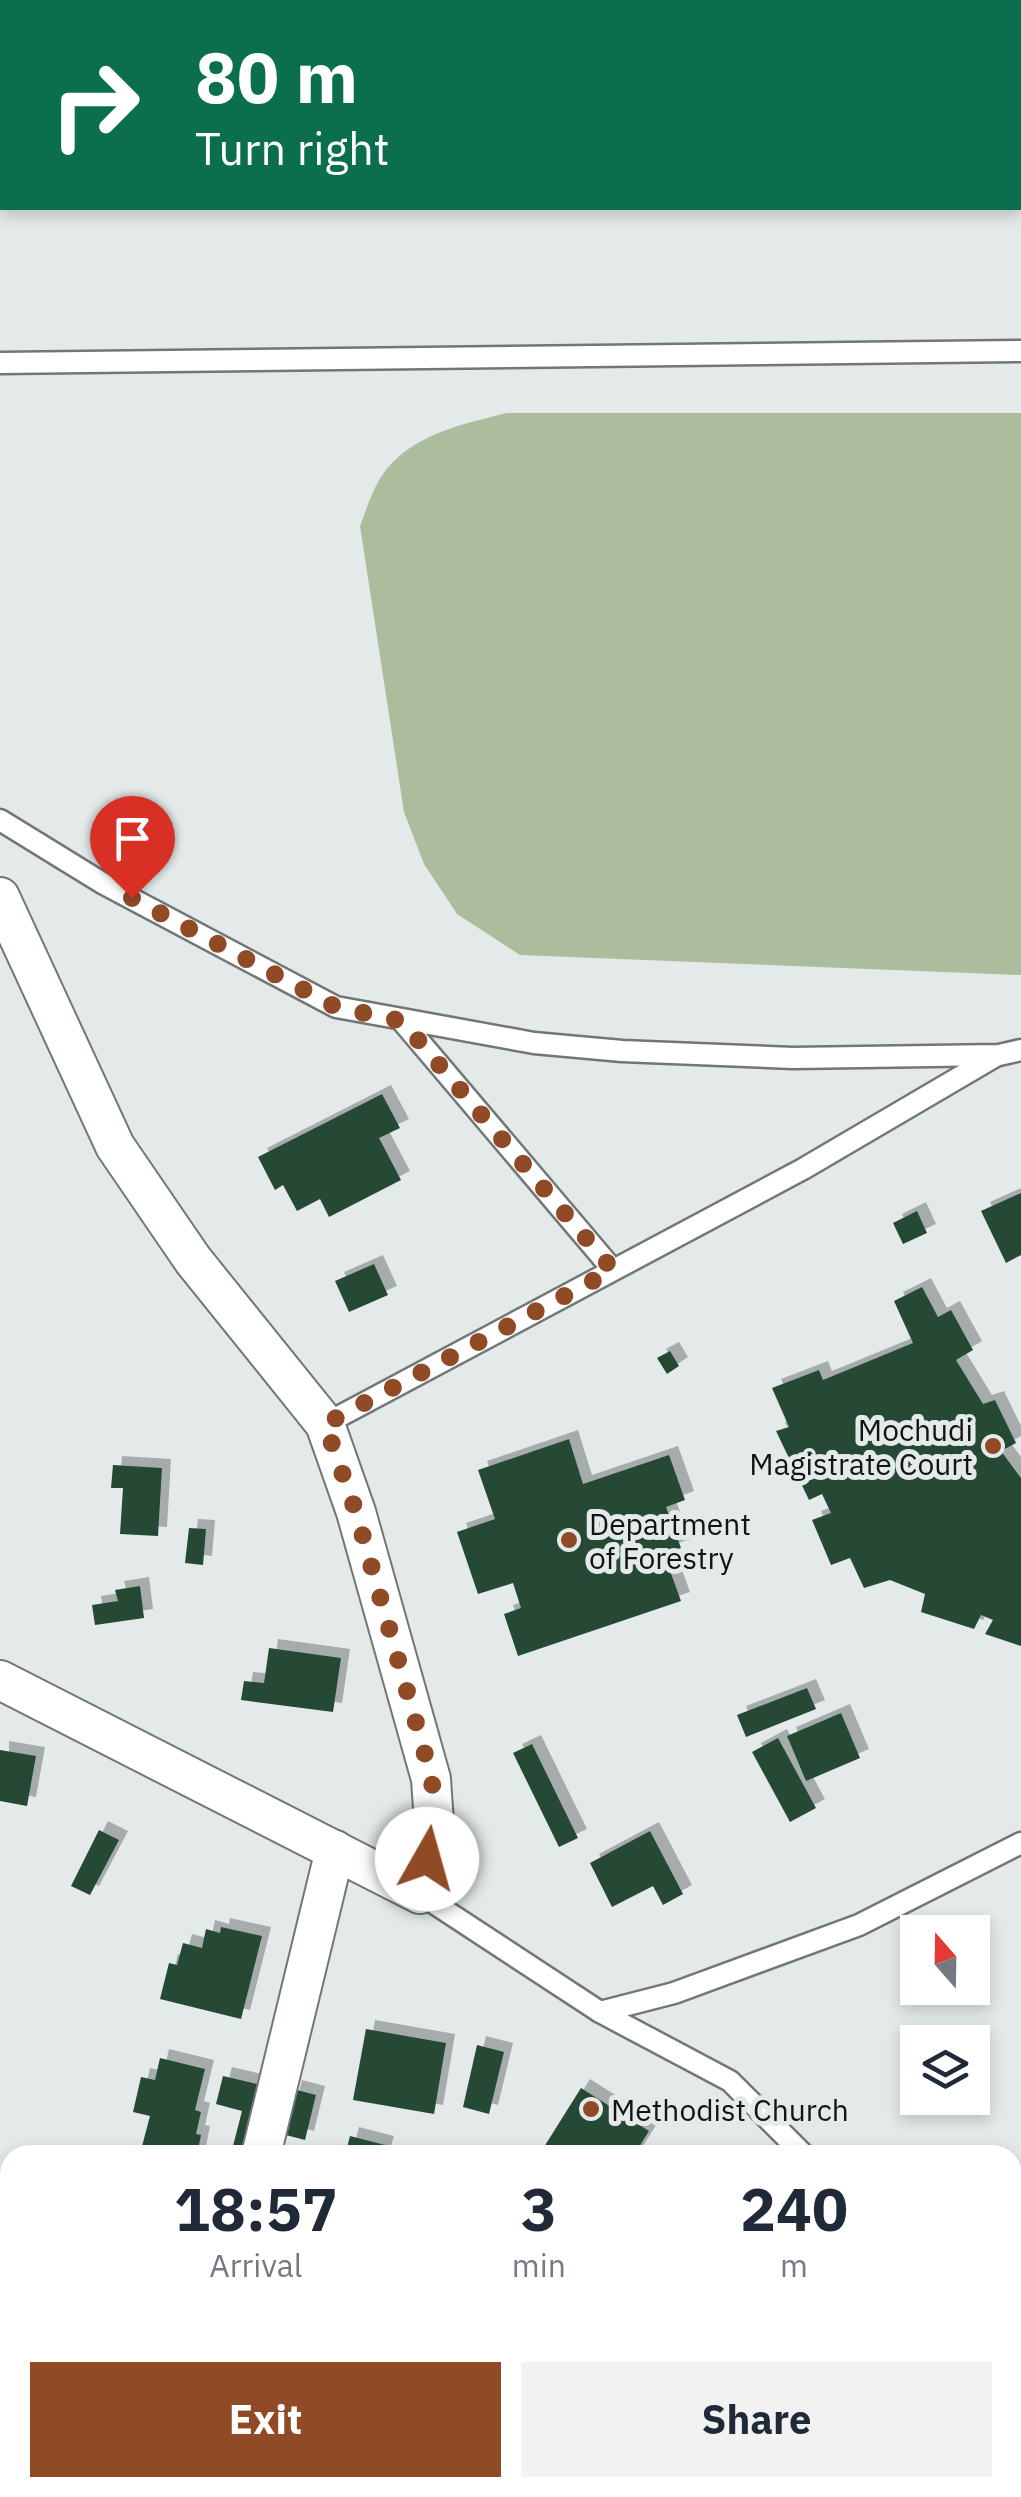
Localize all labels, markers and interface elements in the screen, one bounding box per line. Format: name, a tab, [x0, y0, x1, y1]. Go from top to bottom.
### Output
text: 80 m	[195, 31, 358, 122]
icon: right	[30, 40, 160, 170]
text: Turn right	[195, 119, 390, 177]
pin	[90, 796, 175, 899]
icon: arrive	[105, 811, 160, 866]
place label: Mochudi Magistrate Court	[749, 1410, 973, 1483]
marker: Mochudi Magistrate Court	[982, 1435, 1004, 1457]
place label: Department of Forestry	[589, 1504, 751, 1577]
marker: Department of Forestry	[558, 1529, 580, 1551]
position arrow	[375, 1807, 479, 1911]
north arrow	[900, 1915, 990, 2005]
map controls	[900, 1915, 990, 2115]
button: layers	[900, 2025, 990, 2115]
place label: Methodist Church	[611, 2090, 849, 2129]
marker: Methodist Church	[580, 2098, 602, 2120]
text: 18:57	[174, 2169, 338, 2248]
text: 3	[521, 2169, 557, 2248]
text: 240	[740, 2169, 848, 2248]
text: Arrival	[209, 2244, 303, 2286]
text: min	[512, 2244, 566, 2286]
text: m	[780, 2244, 808, 2286]
button: Exit	[30, 2362, 501, 2477]
button: Share	[521, 2362, 992, 2477]

